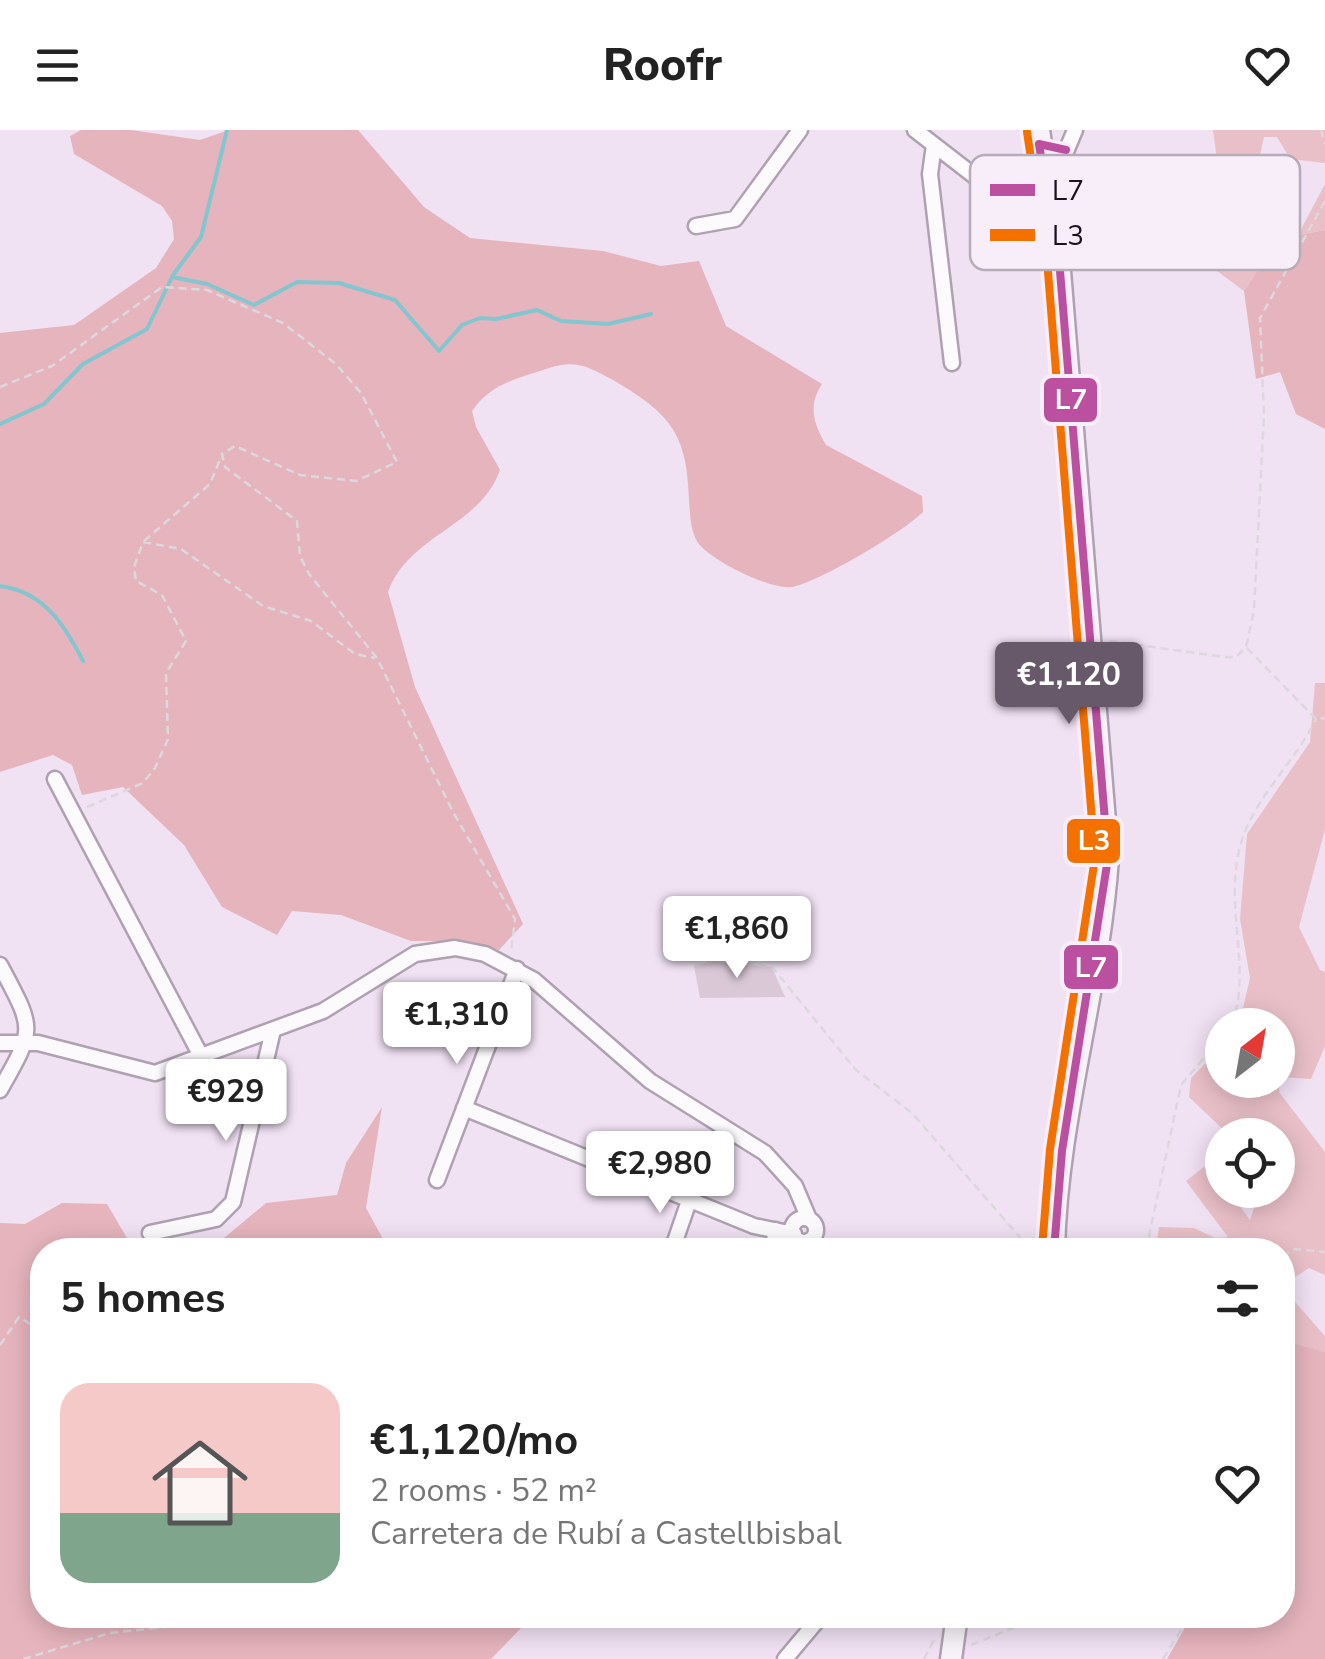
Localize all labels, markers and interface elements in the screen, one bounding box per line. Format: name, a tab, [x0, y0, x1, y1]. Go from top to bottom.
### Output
text: Roofr	[603, 35, 722, 96]
icon: menu	[30, 38, 85, 93]
icon: heart	[1240, 38, 1295, 93]
legend	[970, 155, 1300, 270]
text: L7	[1052, 172, 1084, 210]
text: L3	[1052, 217, 1084, 255]
line badge: L7	[1042, 376, 1099, 424]
text: L7	[1055, 381, 1087, 419]
pin: €1,120	[988, 642, 1150, 727]
text: €1,120	[1017, 653, 1121, 696]
line badge: L3	[1065, 817, 1122, 865]
text: L3	[1078, 822, 1110, 860]
pin: €1,860	[656, 896, 818, 981]
text: €1,860	[685, 907, 789, 950]
line badge: L7	[1062, 943, 1120, 991]
text: L7	[1075, 949, 1107, 987]
pin: €1,310	[376, 982, 538, 1067]
text: €1,310	[405, 993, 509, 1036]
north arrow	[1205, 1008, 1295, 1098]
map controls	[1205, 1008, 1295, 1208]
pin: €929	[167, 1059, 285, 1144]
text: €929	[188, 1070, 264, 1113]
button: locate	[1205, 1118, 1295, 1208]
pin: €2,980	[579, 1131, 741, 1216]
text: €2,980	[608, 1142, 712, 1185]
text: 5 homes	[60, 1270, 225, 1327]
icon: filters	[1210, 1271, 1265, 1326]
text: €1,120/mo	[370, 1412, 578, 1469]
icon: home	[140, 1423, 260, 1543]
icon: heart	[1210, 1456, 1265, 1511]
text: 2 rooms · 52 m²	[370, 1469, 597, 1512]
text: Carretera de Rubí a Castellbisbal	[370, 1512, 842, 1555]

